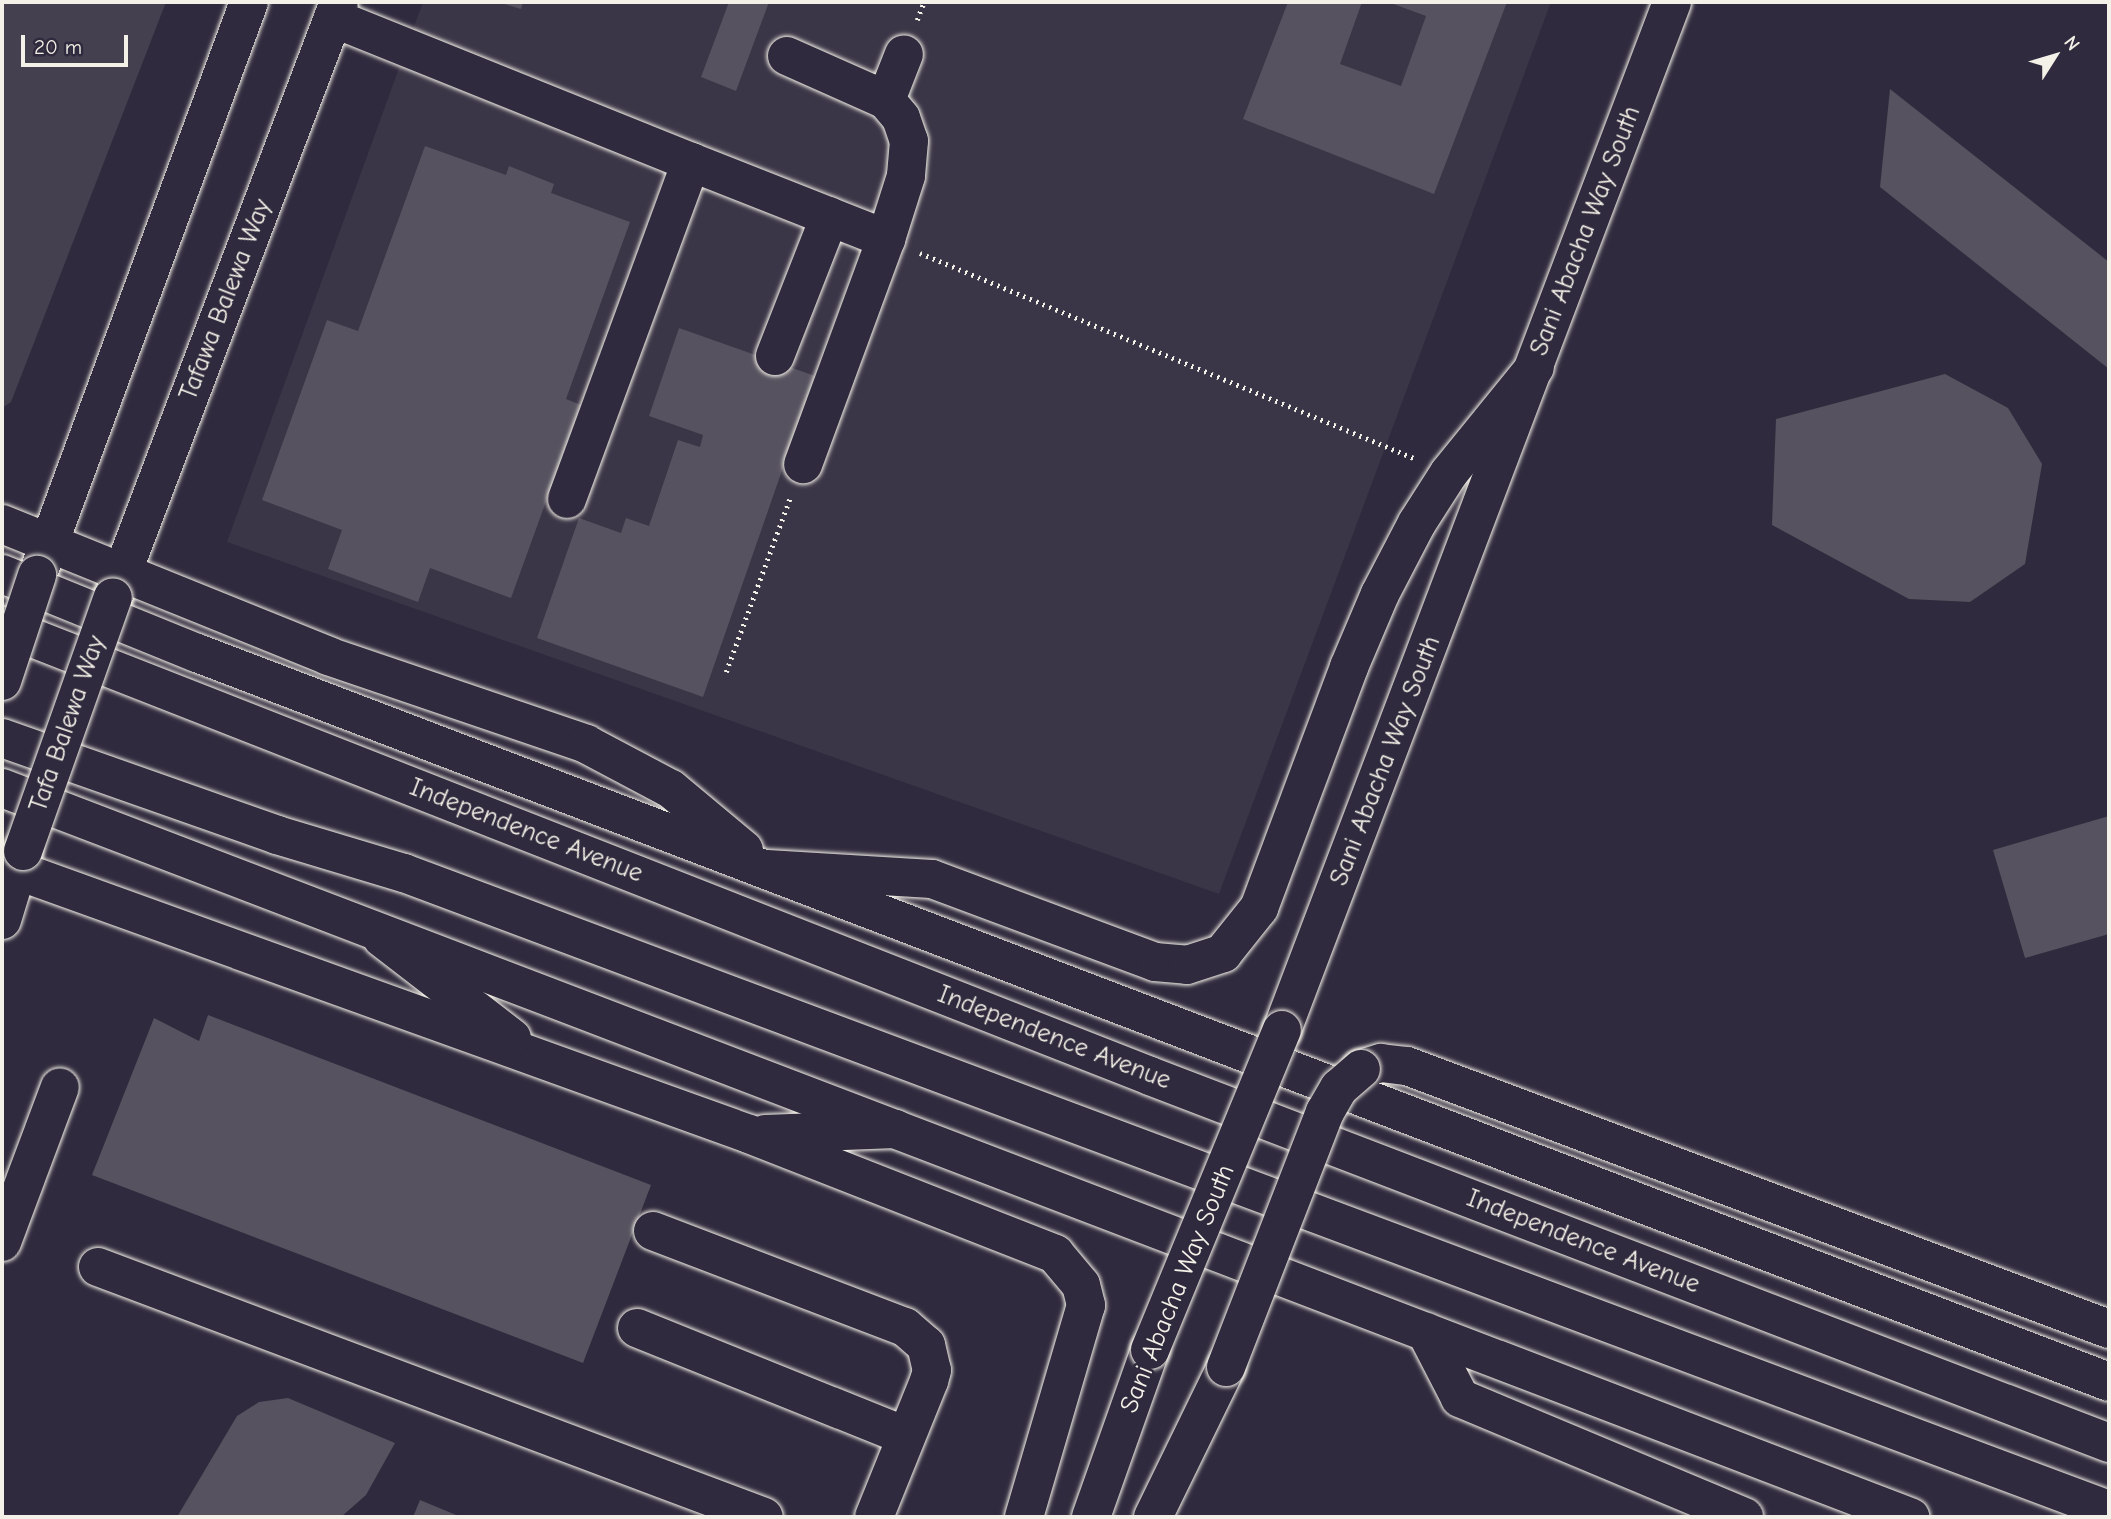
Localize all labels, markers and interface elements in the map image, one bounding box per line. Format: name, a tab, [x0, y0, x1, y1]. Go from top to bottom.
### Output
scale bar	[24, 21, 131, 65]
north arrow	[2020, 21, 2090, 91]
text: N	[2059, 32, 2084, 55]
text: 20 m	[34, 35, 82, 59]
street label: Sani Abacha Way South	[1524, 102, 1648, 360]
street label: Tafawa Balewa Way	[173, 195, 279, 405]
street label: Tafa Balewa Way	[23, 632, 113, 816]
street label: Sani Abacha Way South	[1324, 632, 1448, 890]
street label: Independence Avenue	[405, 772, 647, 890]
street label: Independence Avenue	[933, 979, 1175, 1097]
street label: Sani Abacha Way South	[1114, 1160, 1242, 1418]
street label: Independence Avenue	[1462, 1183, 1704, 1301]

